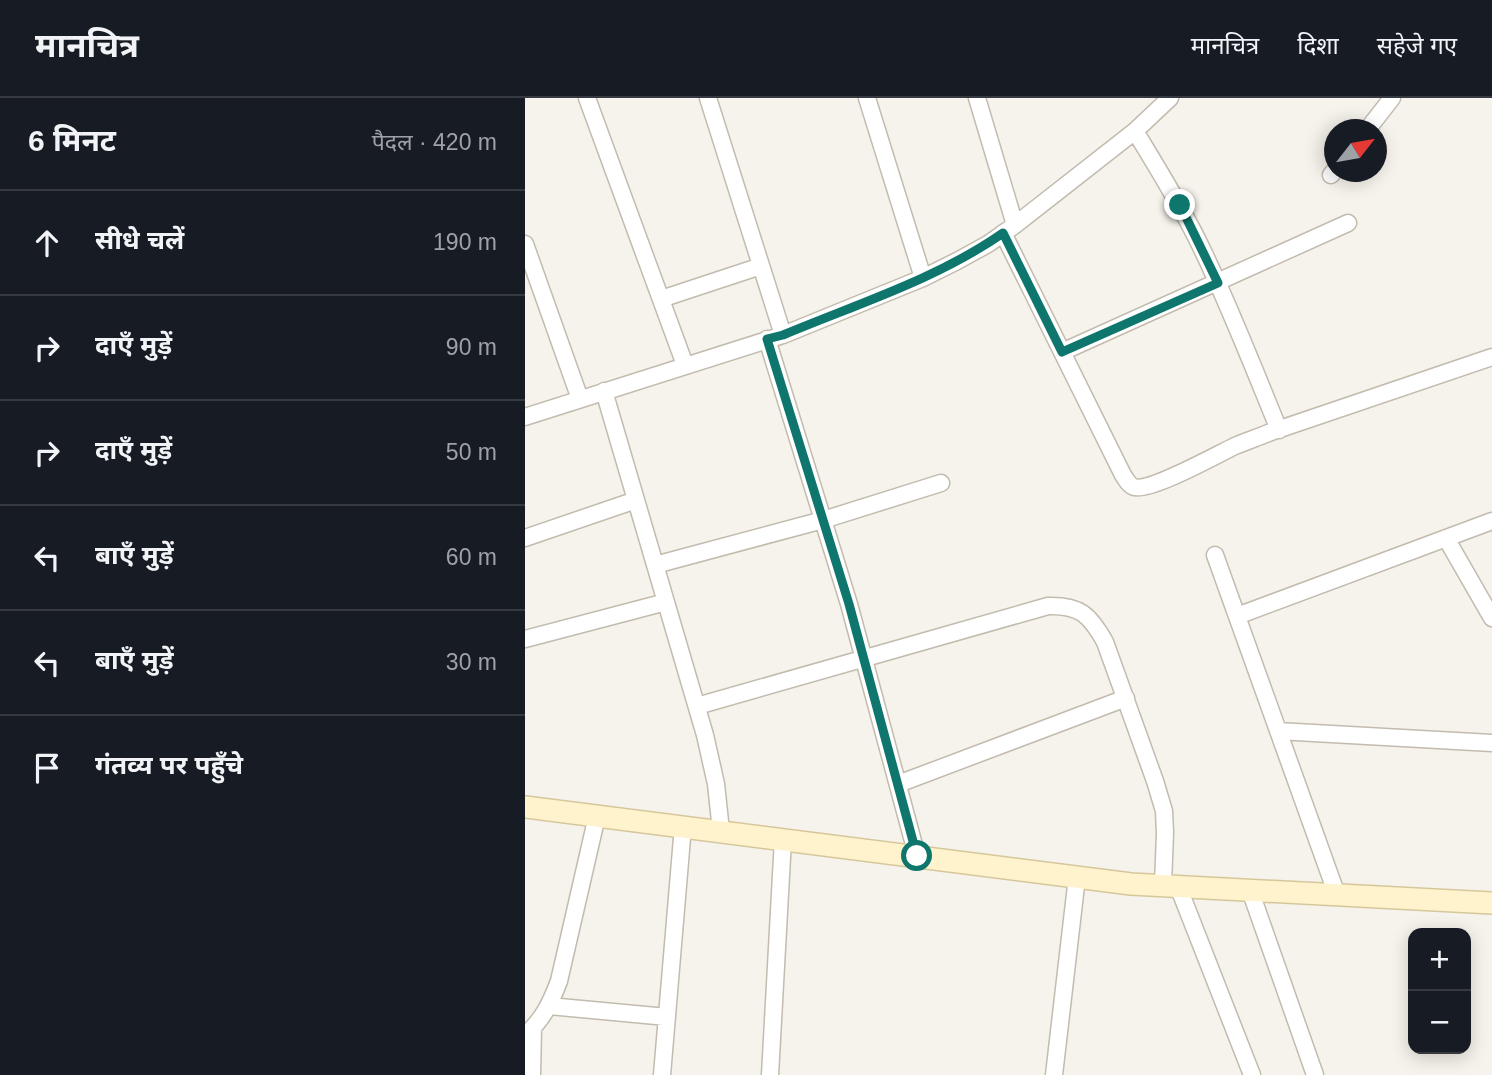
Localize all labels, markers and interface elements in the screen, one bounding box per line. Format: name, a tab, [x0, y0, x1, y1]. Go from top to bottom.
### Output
text: मानचित्र	[35, 27, 139, 64]
text: मानचित्र	[1191, 32, 1259, 59]
text: दिशा	[1297, 32, 1339, 59]
text: सहेजे गए	[1377, 32, 1457, 59]
north arrow	[1324, 119, 1387, 182]
text: 6 मिनट	[28, 124, 116, 157]
text: पैदल · 420 m	[372, 129, 497, 155]
route end	[1164, 189, 1195, 220]
icon: ahead	[28, 224, 66, 262]
text: सीधे चलें	[95, 225, 184, 255]
text: 190 m	[433, 229, 497, 255]
icon: right	[28, 329, 66, 367]
text: दाएँ मुड़ें	[95, 330, 172, 360]
text: 90 m	[446, 334, 497, 360]
icon: right	[28, 434, 66, 472]
text: दाएँ मुड़ें	[95, 435, 172, 465]
text: 50 m	[446, 439, 497, 465]
icon: left	[28, 539, 66, 577]
text: बाएँ मुड़ें	[95, 540, 174, 570]
text: 60 m	[446, 544, 497, 570]
icon: left	[28, 644, 66, 682]
text: बाएँ मुड़ें	[95, 645, 174, 675]
text: 30 m	[446, 649, 497, 675]
icon: arrive	[28, 749, 66, 787]
text: गंतव्य पर पहुँचे	[95, 750, 243, 780]
route start	[901, 840, 932, 871]
map controls	[1408, 928, 1471, 1054]
button: +	[1408, 928, 1471, 991]
button: −	[1408, 991, 1471, 1054]

